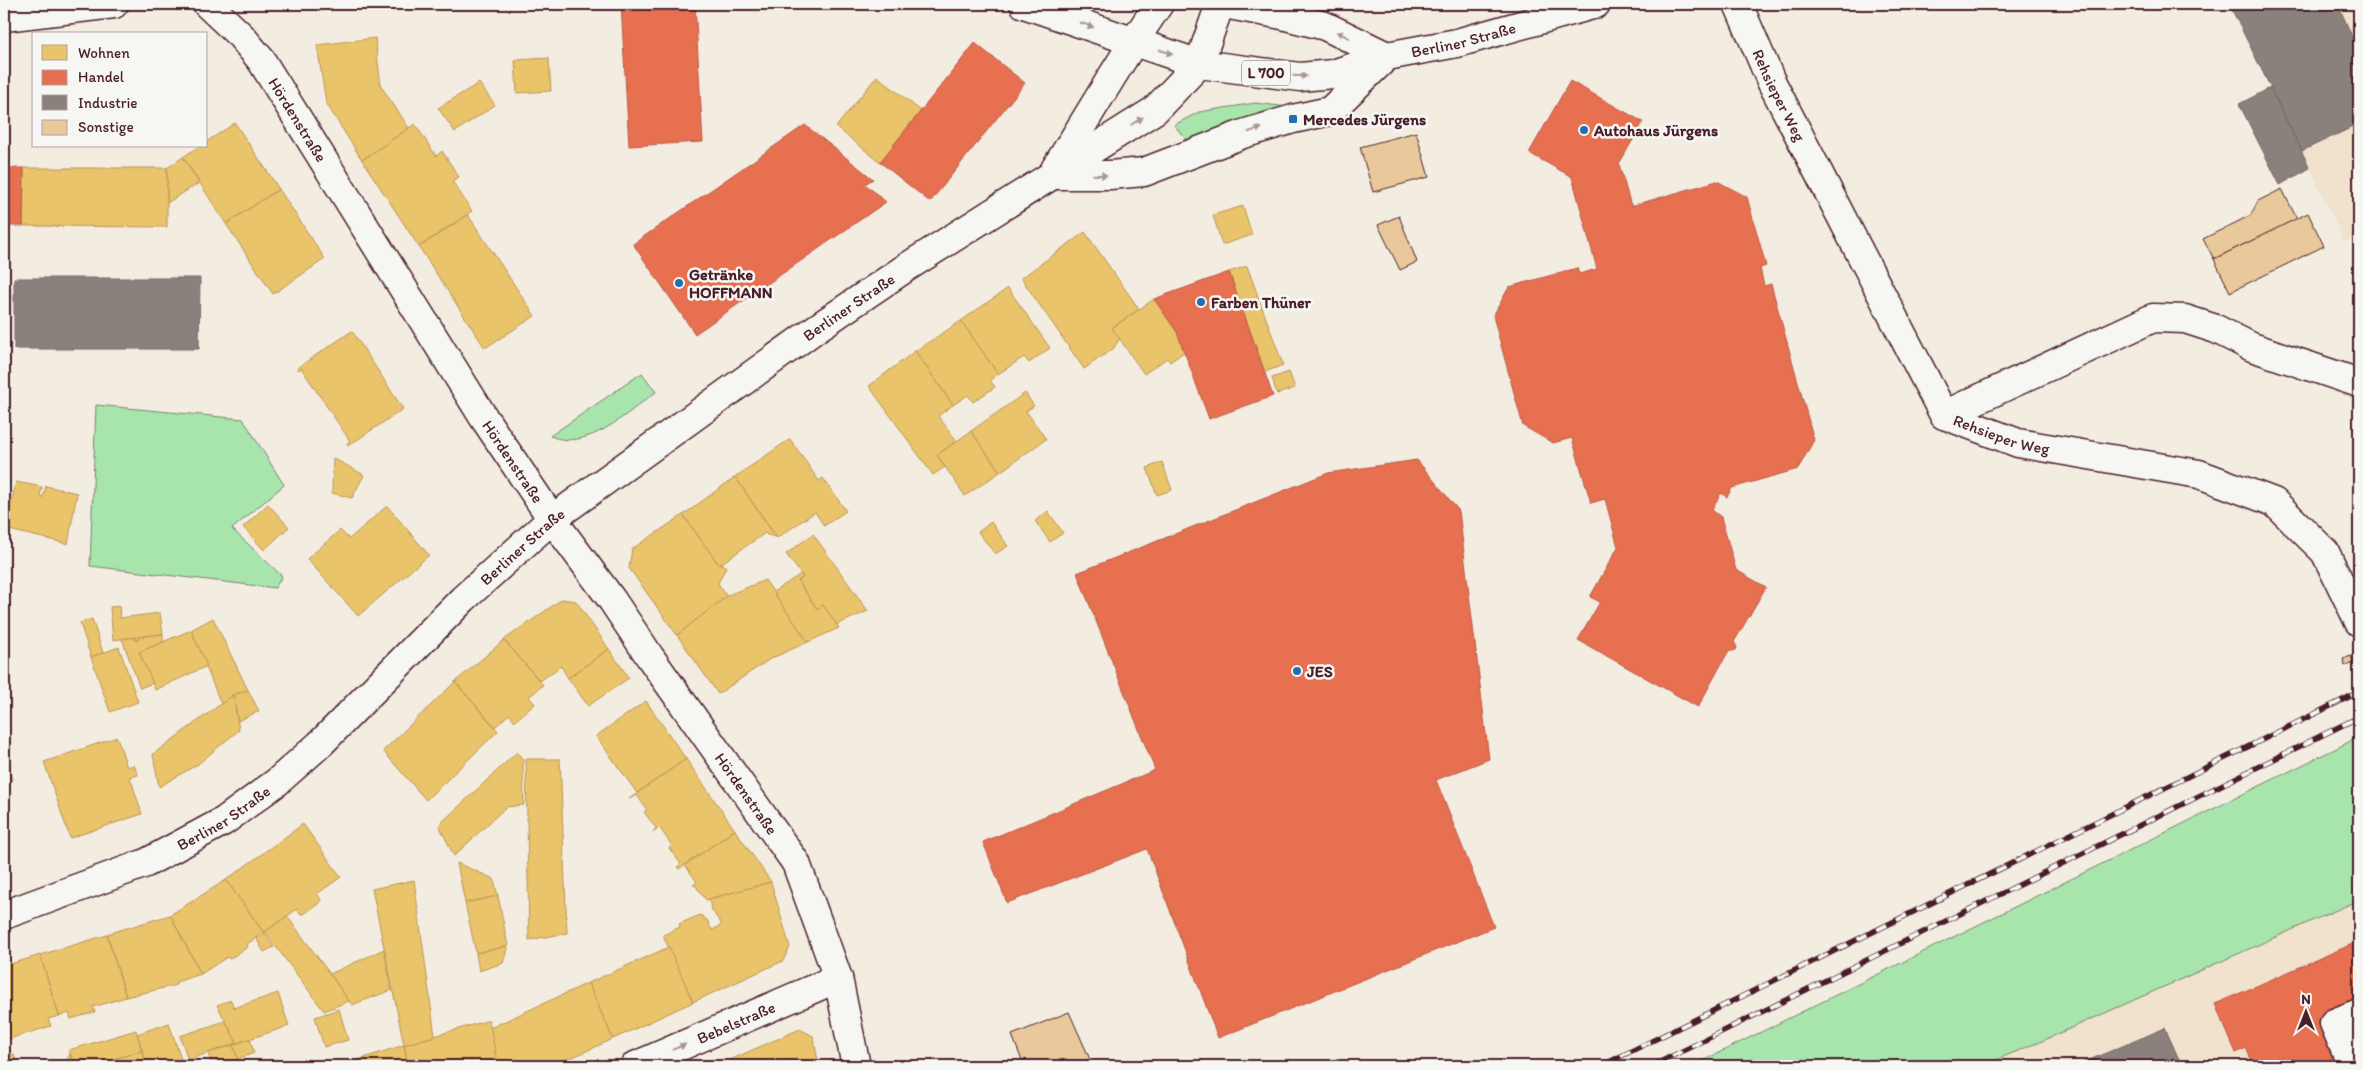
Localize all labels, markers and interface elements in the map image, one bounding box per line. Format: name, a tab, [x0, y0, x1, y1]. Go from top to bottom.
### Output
street label: Berliner Straße	[1410, 18, 1518, 61]
one-way arrow	[1080, 21, 1095, 29]
one-way arrow	[1336, 31, 1350, 39]
legend	[32, 32, 208, 148]
text: Wohnen	[78, 44, 130, 62]
street label: Rehsieper Weg	[1749, 46, 1810, 145]
one-way arrow	[1159, 49, 1174, 56]
road number: L 700	[1242, 60, 1290, 86]
text: Handel	[78, 68, 125, 86]
one-way arrow	[1292, 72, 1308, 80]
street label: Hördenstraße	[265, 74, 332, 165]
text: Industrie	[78, 94, 138, 112]
place label: Mercedes Jürgens	[1303, 110, 1426, 130]
marker: Mercedes Jürgens	[1287, 113, 1299, 125]
one-way arrow	[1131, 116, 1144, 126]
text: Sonstige	[78, 118, 134, 136]
place label: Autohaus Jürgens	[1593, 121, 1718, 141]
marker: Autohaus Jürgens	[1578, 124, 1590, 136]
one-way arrow	[1248, 126, 1263, 134]
one-way arrow	[1093, 171, 1109, 179]
place label: Getränke HOFFMANN	[689, 265, 773, 302]
street label: Berliner Straße	[799, 269, 898, 345]
marker: Getränke HOFFMANN	[673, 277, 685, 289]
place label: Farben Thüner	[1211, 293, 1312, 312]
marker: Farben Thüner	[1195, 296, 1207, 308]
street label: Rehsieper Weg	[1951, 410, 2052, 458]
street label: Hördenstraße	[479, 416, 548, 507]
street label: Berliner Straße	[476, 504, 568, 589]
place label: JES	[1306, 662, 1333, 681]
marker: JES	[1291, 665, 1303, 677]
street label: Hördenstraße	[711, 749, 782, 838]
street label: Berliner Straße	[173, 781, 274, 854]
north arrow	[2280, 988, 2330, 1038]
text: N	[2301, 991, 2311, 1008]
street label: Bebelstraße	[694, 997, 778, 1048]
one-way arrow	[672, 1042, 686, 1050]

